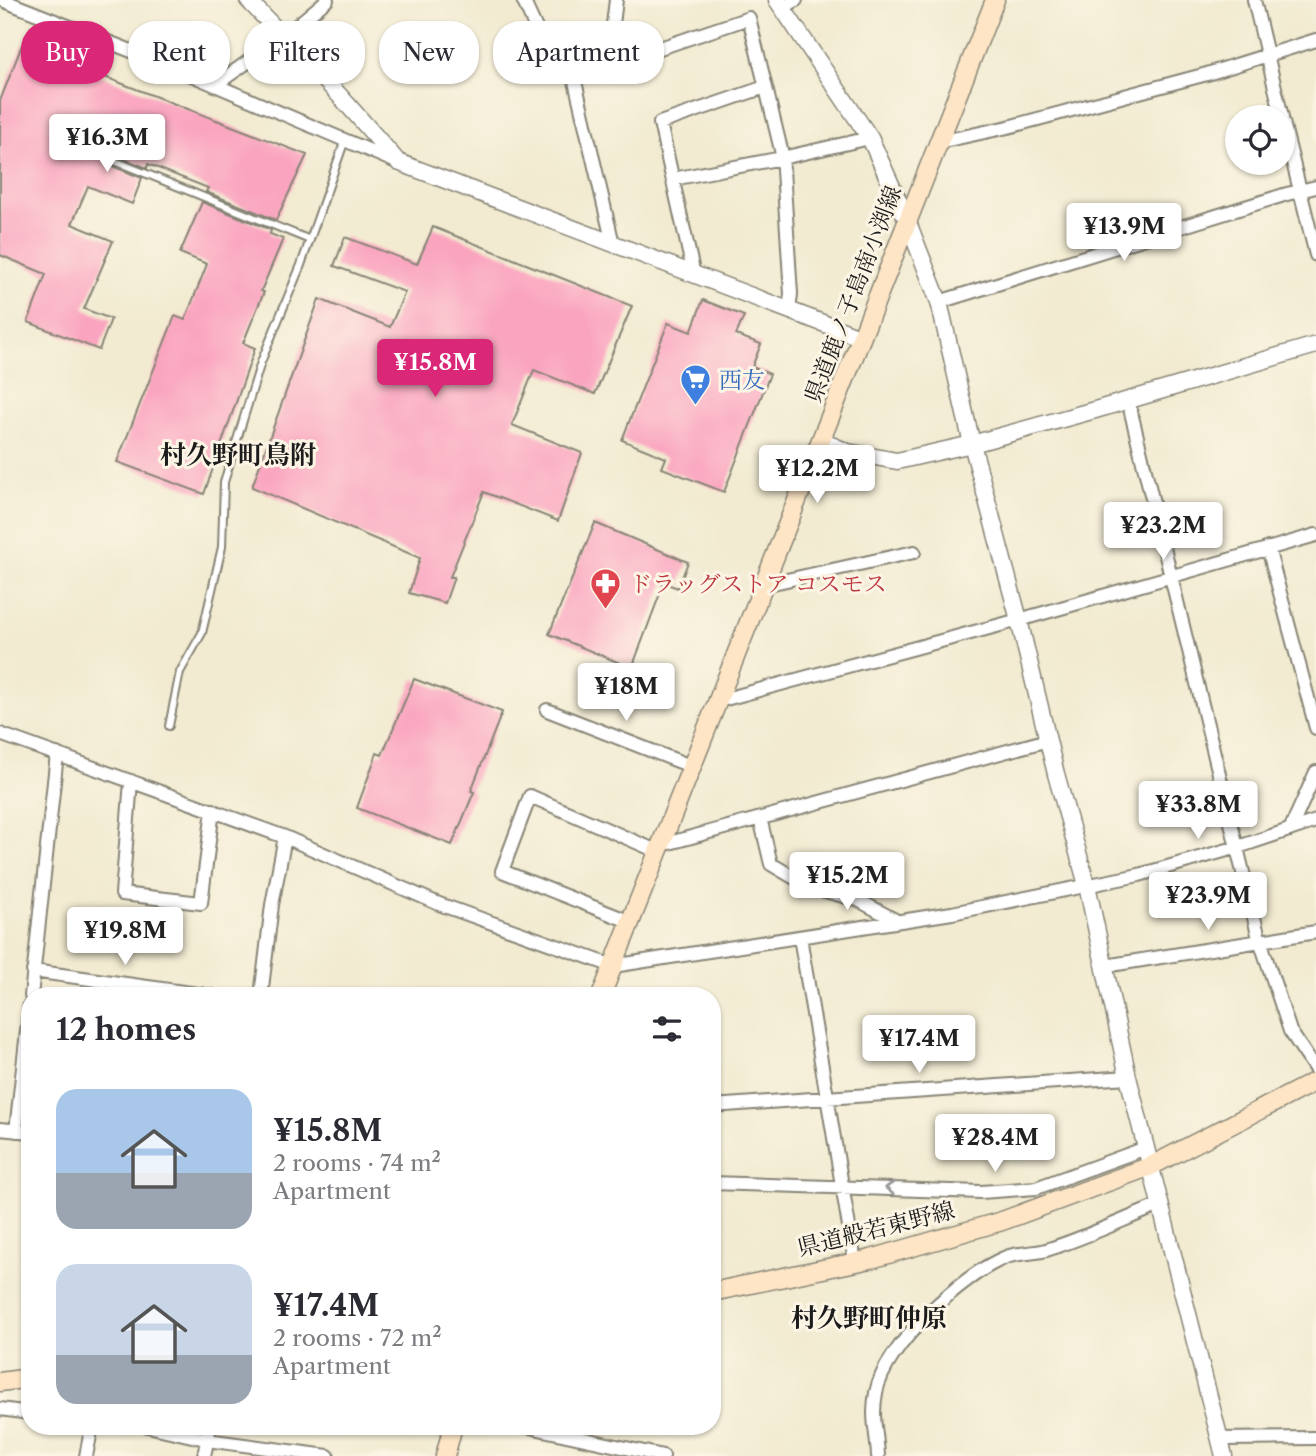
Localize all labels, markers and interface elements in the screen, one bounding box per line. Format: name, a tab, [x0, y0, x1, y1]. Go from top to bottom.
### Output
chip: Buy	[21, 21, 114, 84]
chip: Rent	[128, 21, 230, 84]
chip: Filters	[244, 21, 365, 84]
chip: New	[379, 21, 479, 84]
chip: Apartment	[493, 21, 664, 84]
map controls	[1225, 105, 1295, 175]
button: locate	[1225, 105, 1295, 175]
pin: ¥16.3M	[50, 114, 164, 174]
text: ¥16.3M	[65, 123, 149, 151]
street label: 県道鹿ノ子島南小渕線	[799, 182, 907, 406]
pin: ¥13.9M	[1067, 204, 1181, 263]
text: ¥13.9M	[1082, 212, 1166, 240]
pin: ¥15.8M	[378, 340, 492, 399]
text: ¥15.8M	[393, 348, 477, 376]
supermarket icon: 西友	[679, 363, 713, 407]
place label: 西友	[719, 366, 765, 394]
district label: 村久野町鳥附	[160, 439, 316, 471]
pin: ¥12.2M	[760, 446, 874, 505]
text: ¥12.2M	[775, 454, 859, 482]
pin: ¥23.2M	[1106, 503, 1220, 562]
text: ¥23.2M	[1120, 511, 1206, 539]
pharmacy icon: ドラッグストア コスモス	[589, 567, 623, 611]
place label: ドラッグストア コスモス	[629, 570, 887, 598]
pin: ¥18M	[585, 664, 667, 723]
text: ¥18M	[594, 672, 658, 700]
pin: ¥33.8M	[1141, 782, 1255, 841]
text: ¥33.8M	[1155, 790, 1241, 818]
pin: ¥15.2M	[790, 852, 904, 912]
text: ¥15.2M	[805, 861, 889, 889]
pin: ¥23.9M	[1151, 872, 1265, 932]
text: ¥23.9M	[1165, 881, 1251, 909]
pin: ¥19.8M	[68, 908, 182, 967]
text: ¥19.8M	[83, 916, 167, 944]
icon: filters	[648, 1010, 686, 1048]
text: 12 homes	[56, 1011, 196, 1048]
pin: ¥17.4M	[862, 1016, 976, 1075]
text: ¥17.4M	[878, 1024, 960, 1052]
text: ¥15.8M	[273, 1112, 382, 1149]
pin: ¥28.4M	[938, 1114, 1052, 1174]
icon: home	[112, 1117, 196, 1201]
text: ¥28.4M	[951, 1123, 1039, 1151]
text: 2 rooms · 74 m²	[273, 1149, 441, 1177]
text: Apartment	[273, 1177, 391, 1205]
one-way arrow	[884, 1180, 895, 1195]
street label: 県道般若東野線	[795, 1196, 957, 1262]
text: ¥17.4M	[273, 1287, 379, 1324]
icon: home	[112, 1292, 196, 1376]
district label: 村久野町仲原	[791, 1302, 947, 1334]
text: 2 rooms · 72 m²	[273, 1324, 442, 1352]
text: Apartment	[273, 1352, 391, 1380]

